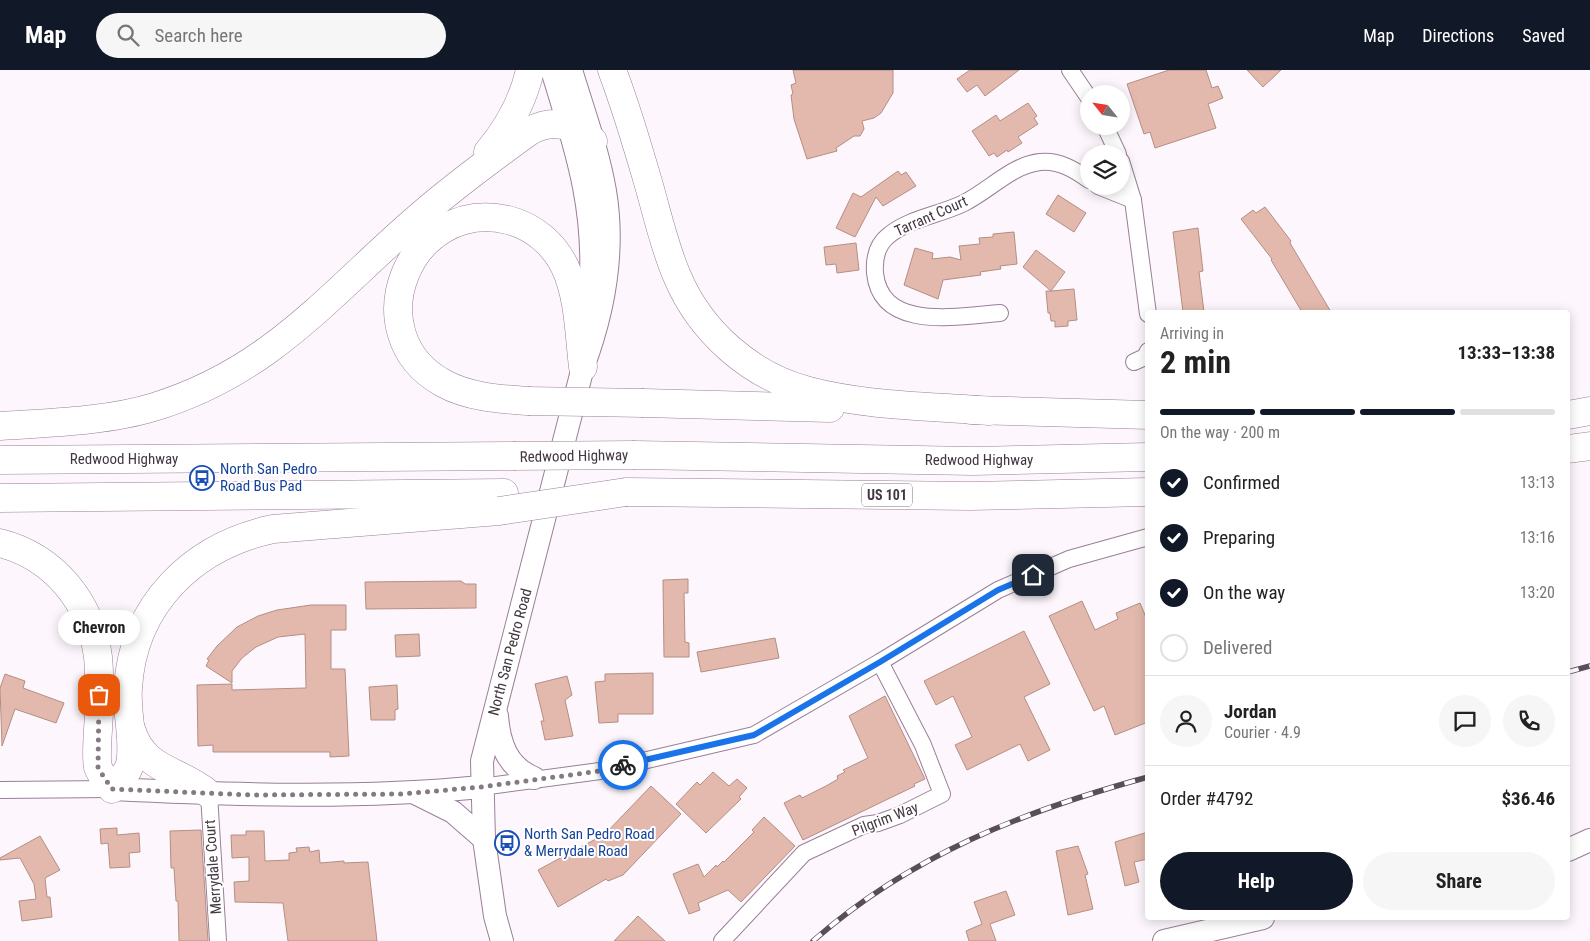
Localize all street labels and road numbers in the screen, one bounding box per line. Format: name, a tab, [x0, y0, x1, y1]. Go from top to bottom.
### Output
street label: Tarrant Court	[892, 192, 970, 240]
street label: Redwood Highway	[520, 446, 628, 466]
street label: Redwood Highway	[70, 450, 178, 468]
street label: Redwood Highway	[925, 451, 1033, 469]
road number: US 101	[862, 484, 912, 506]
street label: North San Pedro Road	[484, 587, 536, 717]
street label: Pilgrim Way	[849, 798, 921, 840]
street label: Merrydale Court	[201, 819, 225, 915]

